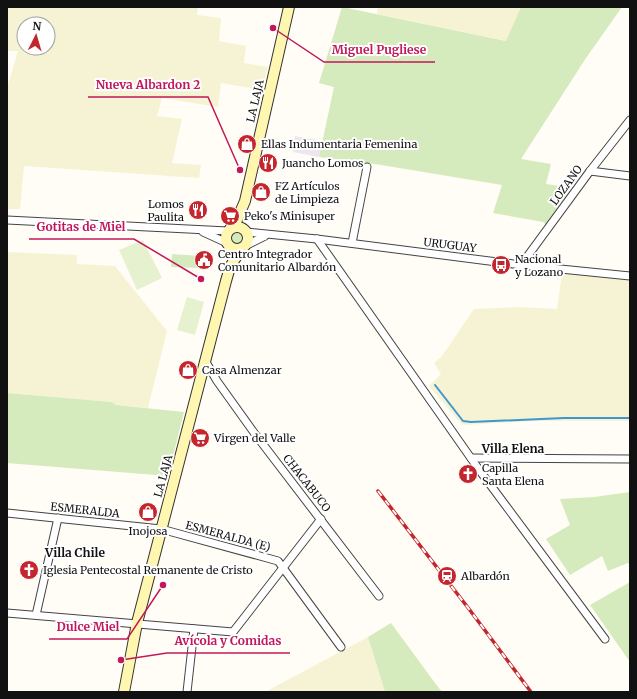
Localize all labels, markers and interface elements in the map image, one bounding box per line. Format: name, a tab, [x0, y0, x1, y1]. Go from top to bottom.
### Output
north arrow	[16, 16, 56, 56]
text: N	[32, 19, 42, 33]
callout: Miguel Pugliese	[324, 38, 435, 62]
text: Miguel Pugliese	[332, 42, 427, 57]
callout: Nueva Albardon 2	[88, 73, 208, 97]
text: Nueva Albardon 2	[96, 77, 200, 92]
street label: LA LAJA	[243, 78, 267, 124]
shop icon: Ellas Indumentaria Femenina	[236, 133, 258, 155]
place label: Ellas Indumentaria Femenina	[261, 137, 417, 151]
restaurant icon: Juancho Lomos	[257, 152, 279, 174]
place label: Juancho Lomos	[281, 156, 363, 170]
street label: LOZANO	[547, 162, 585, 208]
place label: FZ Artículos de Limpieza	[275, 179, 340, 206]
shop icon: FZ Artículos de Limpieza	[250, 181, 272, 203]
place label: Lomos Paulita	[147, 197, 184, 224]
restaurant icon: Lomos Paulita	[187, 199, 209, 221]
supermarket icon: Peko's Minisuper	[219, 205, 241, 227]
place label: Peko's Minisuper	[244, 209, 335, 223]
callout: Gotitas de Miel	[29, 215, 134, 239]
text: Gotitas de Miel	[37, 219, 126, 234]
street label: URUGUAY	[423, 235, 478, 255]
place label: Centro Integrador Comunitario Albardón	[218, 247, 337, 274]
public building icon: Centro Integrador Comunitario Albardón	[193, 249, 215, 271]
place label: Nacional y Lozano	[515, 252, 564, 279]
bus stop icon: Nacional y Lozano	[490, 254, 512, 276]
shop icon: Casa Almenzar	[177, 359, 199, 381]
place label: Casa Almenzar	[202, 363, 282, 377]
supermarket icon: Virgen del Valle	[189, 427, 211, 449]
place label: Virgen del Valle	[213, 431, 296, 445]
district label: Villa Elena	[481, 441, 545, 456]
street label: CHACABUCO	[280, 451, 334, 515]
street label: LA LAJA	[151, 453, 175, 499]
place label: Capilla Santa Elena	[482, 461, 544, 488]
church icon: Capilla Santa Elena	[457, 463, 479, 485]
street label: ESMERALDA	[50, 499, 121, 521]
shop icon: Inojosa	[137, 501, 159, 523]
street label: ESMERALDA (E)	[184, 518, 272, 554]
place label: Inojosa	[129, 524, 168, 538]
district label: Villa Chile	[44, 545, 105, 560]
church icon: Iglesia Pentecostal Remanente de Cristo	[18, 559, 40, 581]
place label: Iglesia Pentecostal Remanente de Cristo	[43, 563, 253, 577]
station icon: Albardón	[436, 565, 458, 587]
place label: Albardón	[460, 569, 511, 583]
callout: Dulce Miel	[49, 615, 127, 639]
text: Dulce Miel	[57, 619, 119, 634]
callout: Avícola y Comidas	[167, 629, 290, 653]
text: Avícola y Comidas	[174, 633, 281, 648]

